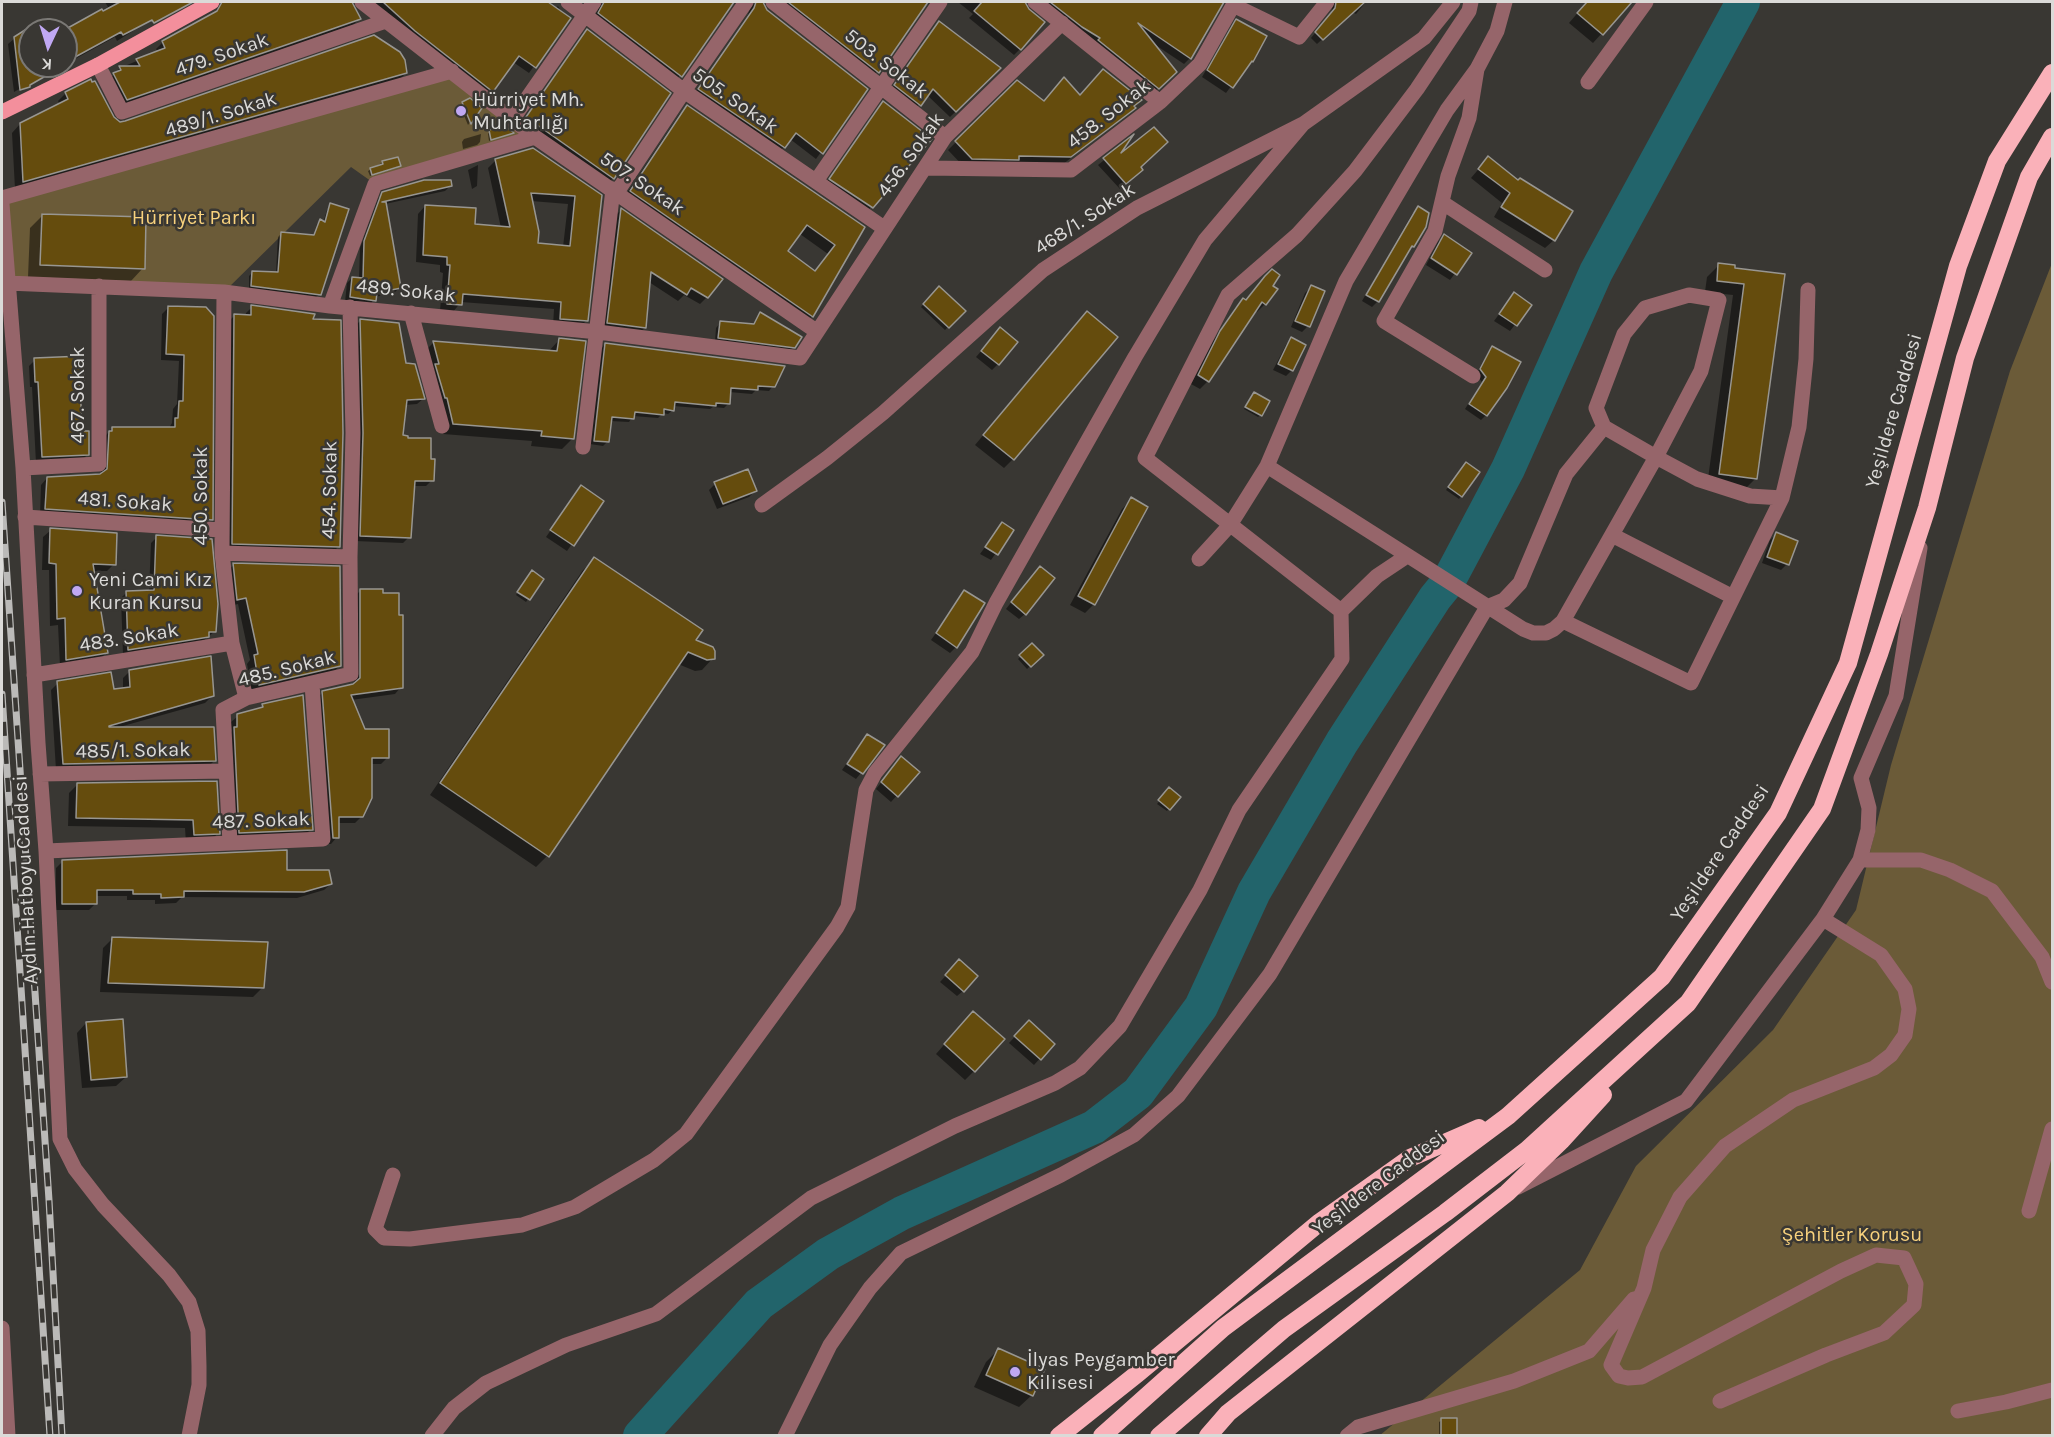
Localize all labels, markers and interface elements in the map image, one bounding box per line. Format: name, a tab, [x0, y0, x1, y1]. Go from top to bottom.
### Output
north arrow	[18, 18, 78, 78]
street label: 503. Sokak	[839, 24, 933, 104]
street label: 479. Sokak	[172, 28, 272, 82]
text: K	[41, 55, 53, 74]
street label: 505. Sokak	[687, 63, 783, 139]
street label: 458. Sokak	[1062, 74, 1156, 154]
street label: 489/1. Sokak	[162, 87, 280, 143]
place label: Hürriyet Mh. Muhtarlığı	[473, 88, 583, 135]
marker: Hürriyet Mh. Muhtarlığı	[454, 104, 468, 118]
street label: 456. Sokak	[872, 108, 950, 202]
street label: 507. Sokak	[595, 147, 689, 221]
street label: 468/1. Sokak	[1030, 178, 1140, 260]
park label: Hürriyet Parkı	[132, 206, 256, 230]
street label: 489. Sokak	[355, 274, 457, 308]
street label: Yeşildere Caddesi	[1860, 331, 1928, 491]
street label: 467. Sokak	[66, 347, 90, 443]
street label: 454. Sokak	[317, 441, 343, 539]
street label: 450. Sokak	[189, 446, 213, 546]
street label: 481. Sokak	[77, 487, 173, 517]
place label: Yeni Cami Kız Kuran Kursu	[89, 568, 212, 615]
marker: Yeni Cami Kız Kuran Kursu	[70, 584, 84, 598]
street label: 483. Sokak	[78, 618, 180, 658]
street label: 485. Sokak	[236, 645, 338, 693]
street label: 485/1. Sokak	[75, 738, 191, 764]
street label: Aydın Hatboyu Caddesi	[9, 775, 43, 985]
street label: Yeşildere Caddesi	[1665, 780, 1775, 926]
street label: 487. Sokak	[212, 807, 310, 835]
street label: Yeşildere Caddesi	[1308, 1125, 1450, 1241]
park label: Şehitler Korusu	[1782, 1223, 1922, 1247]
place label: İlyas Peygamber Kilisesi	[1027, 1348, 1175, 1395]
marker: İlyas Peygamber Kilisesi	[1008, 1365, 1022, 1379]

